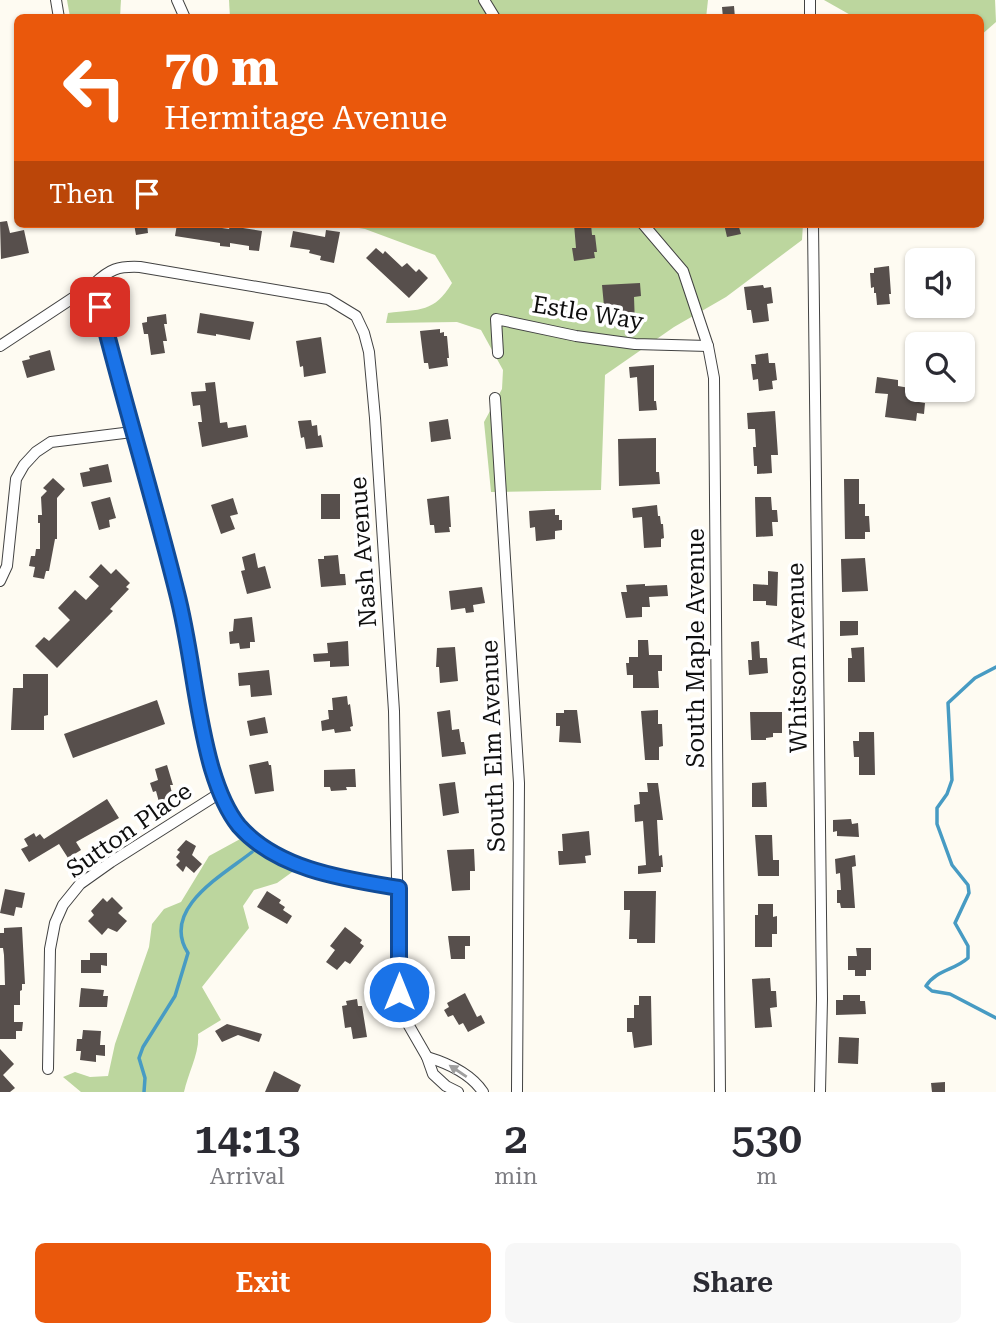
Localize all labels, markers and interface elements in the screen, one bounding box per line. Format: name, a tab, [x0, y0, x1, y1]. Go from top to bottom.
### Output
text: 70 m	[164, 40, 279, 97]
icon: left	[49, 42, 140, 133]
text: Hermitage Avenue	[164, 99, 447, 137]
icon: arrive	[128, 175, 166, 213]
text: Then	[49, 179, 114, 209]
map controls	[905, 248, 975, 402]
button: sound	[905, 248, 975, 318]
pin	[70, 277, 130, 337]
icon: arrive	[81, 288, 119, 326]
street label: Estle Way	[530, 290, 647, 336]
button: search	[905, 332, 975, 402]
street label: Nash Avenue	[344, 476, 382, 628]
street label: South Maple Avenue	[682, 528, 710, 768]
street label: Whitson Avenue	[781, 563, 813, 753]
street label: South Elm Avenue	[475, 639, 511, 853]
street label: Sutton Place	[61, 777, 197, 883]
position arrow	[362, 955, 436, 1029]
one-way arrow	[448, 1065, 467, 1078]
text: 14:13	[194, 1114, 300, 1163]
text: 2	[504, 1114, 528, 1163]
text: 530	[731, 1114, 802, 1163]
text: Arrival	[210, 1163, 285, 1190]
text: min	[494, 1163, 538, 1190]
text: m	[756, 1163, 777, 1190]
button: Exit	[35, 1243, 491, 1323]
button: Share	[505, 1243, 961, 1323]

